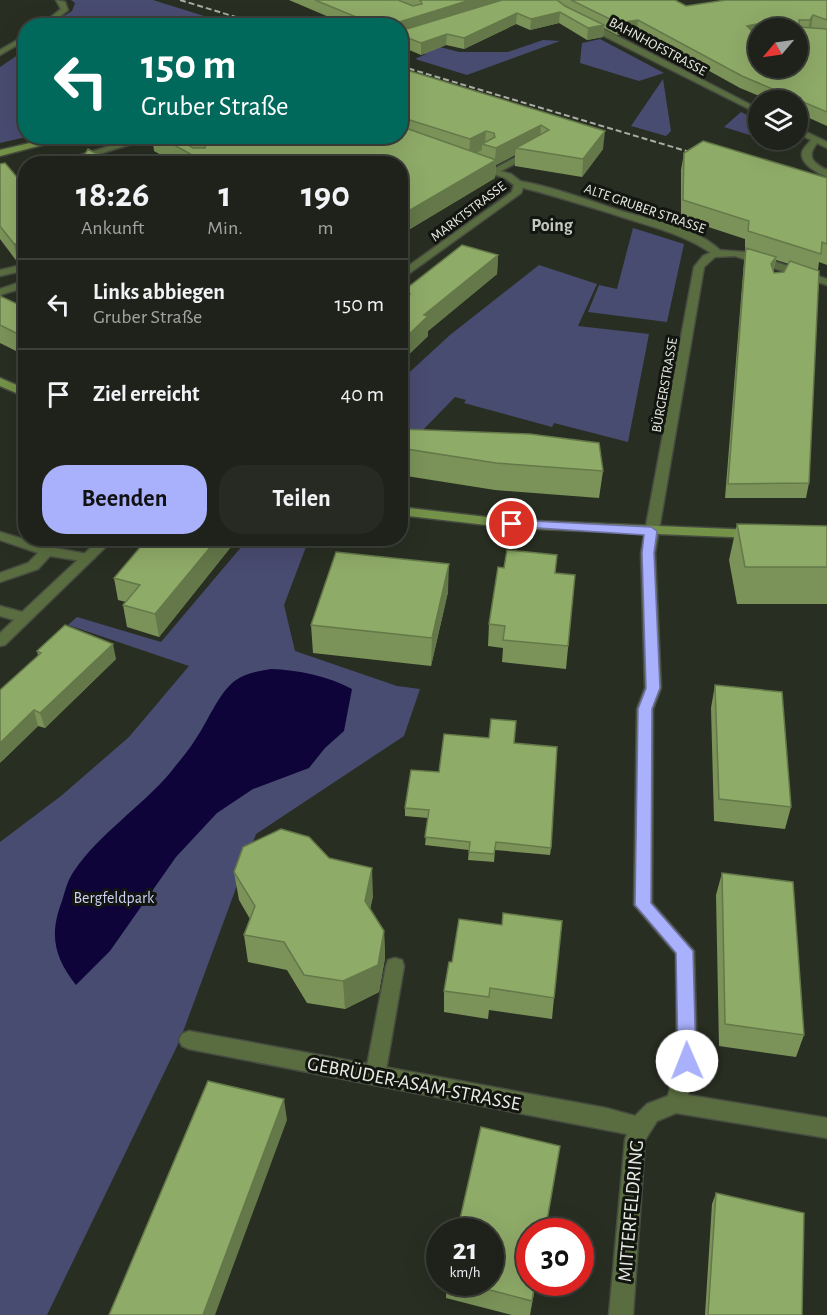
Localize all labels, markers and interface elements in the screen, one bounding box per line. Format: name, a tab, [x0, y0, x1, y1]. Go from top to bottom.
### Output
street label: BAHNHOFSTRASSE	[607, 15, 709, 79]
north arrow	[748, 18, 808, 78]
map controls	[748, 18, 808, 150]
icon: left	[42, 42, 120, 120]
text: 150 m	[141, 44, 236, 86]
button: layers	[748, 90, 808, 150]
text: Gruber Straße	[141, 93, 288, 120]
text: 18:26	[76, 177, 149, 213]
text: 1	[219, 177, 232, 213]
text: 190	[301, 177, 350, 213]
street label: MARKTSTRASSE	[428, 179, 509, 244]
street label: ALTE GRUBER STRASSE	[582, 182, 707, 236]
district label: Poing	[531, 217, 574, 235]
text: Ankunft	[81, 218, 144, 238]
text: Min.	[207, 218, 243, 238]
text: m	[317, 218, 333, 238]
text: Links abbiegen	[93, 281, 225, 303]
icon: left	[42, 288, 75, 321]
text: 150 m	[334, 293, 384, 315]
text: Gruber Straße	[93, 307, 202, 327]
street label: BÜRGERSTRASSE	[647, 336, 680, 434]
icon: arrive	[42, 378, 75, 411]
text: Ziel erreicht	[93, 383, 200, 405]
text: 40 m	[341, 383, 384, 405]
button: Beenden	[42, 465, 207, 534]
button: Teilen	[219, 465, 384, 534]
pin	[486, 498, 537, 549]
icon: arrive	[495, 507, 528, 540]
park label: Bergfeldpark	[74, 890, 155, 906]
position arrow	[655, 1029, 719, 1093]
street label: GEBRÜDER-ASAM-STRASSE	[305, 1053, 523, 1115]
street label: MITTERFELDRING	[615, 1139, 647, 1283]
speed limit sign: 30	[516, 1218, 594, 1296]
text: 21	[453, 1235, 477, 1265]
text: km/h	[450, 1265, 480, 1280]

